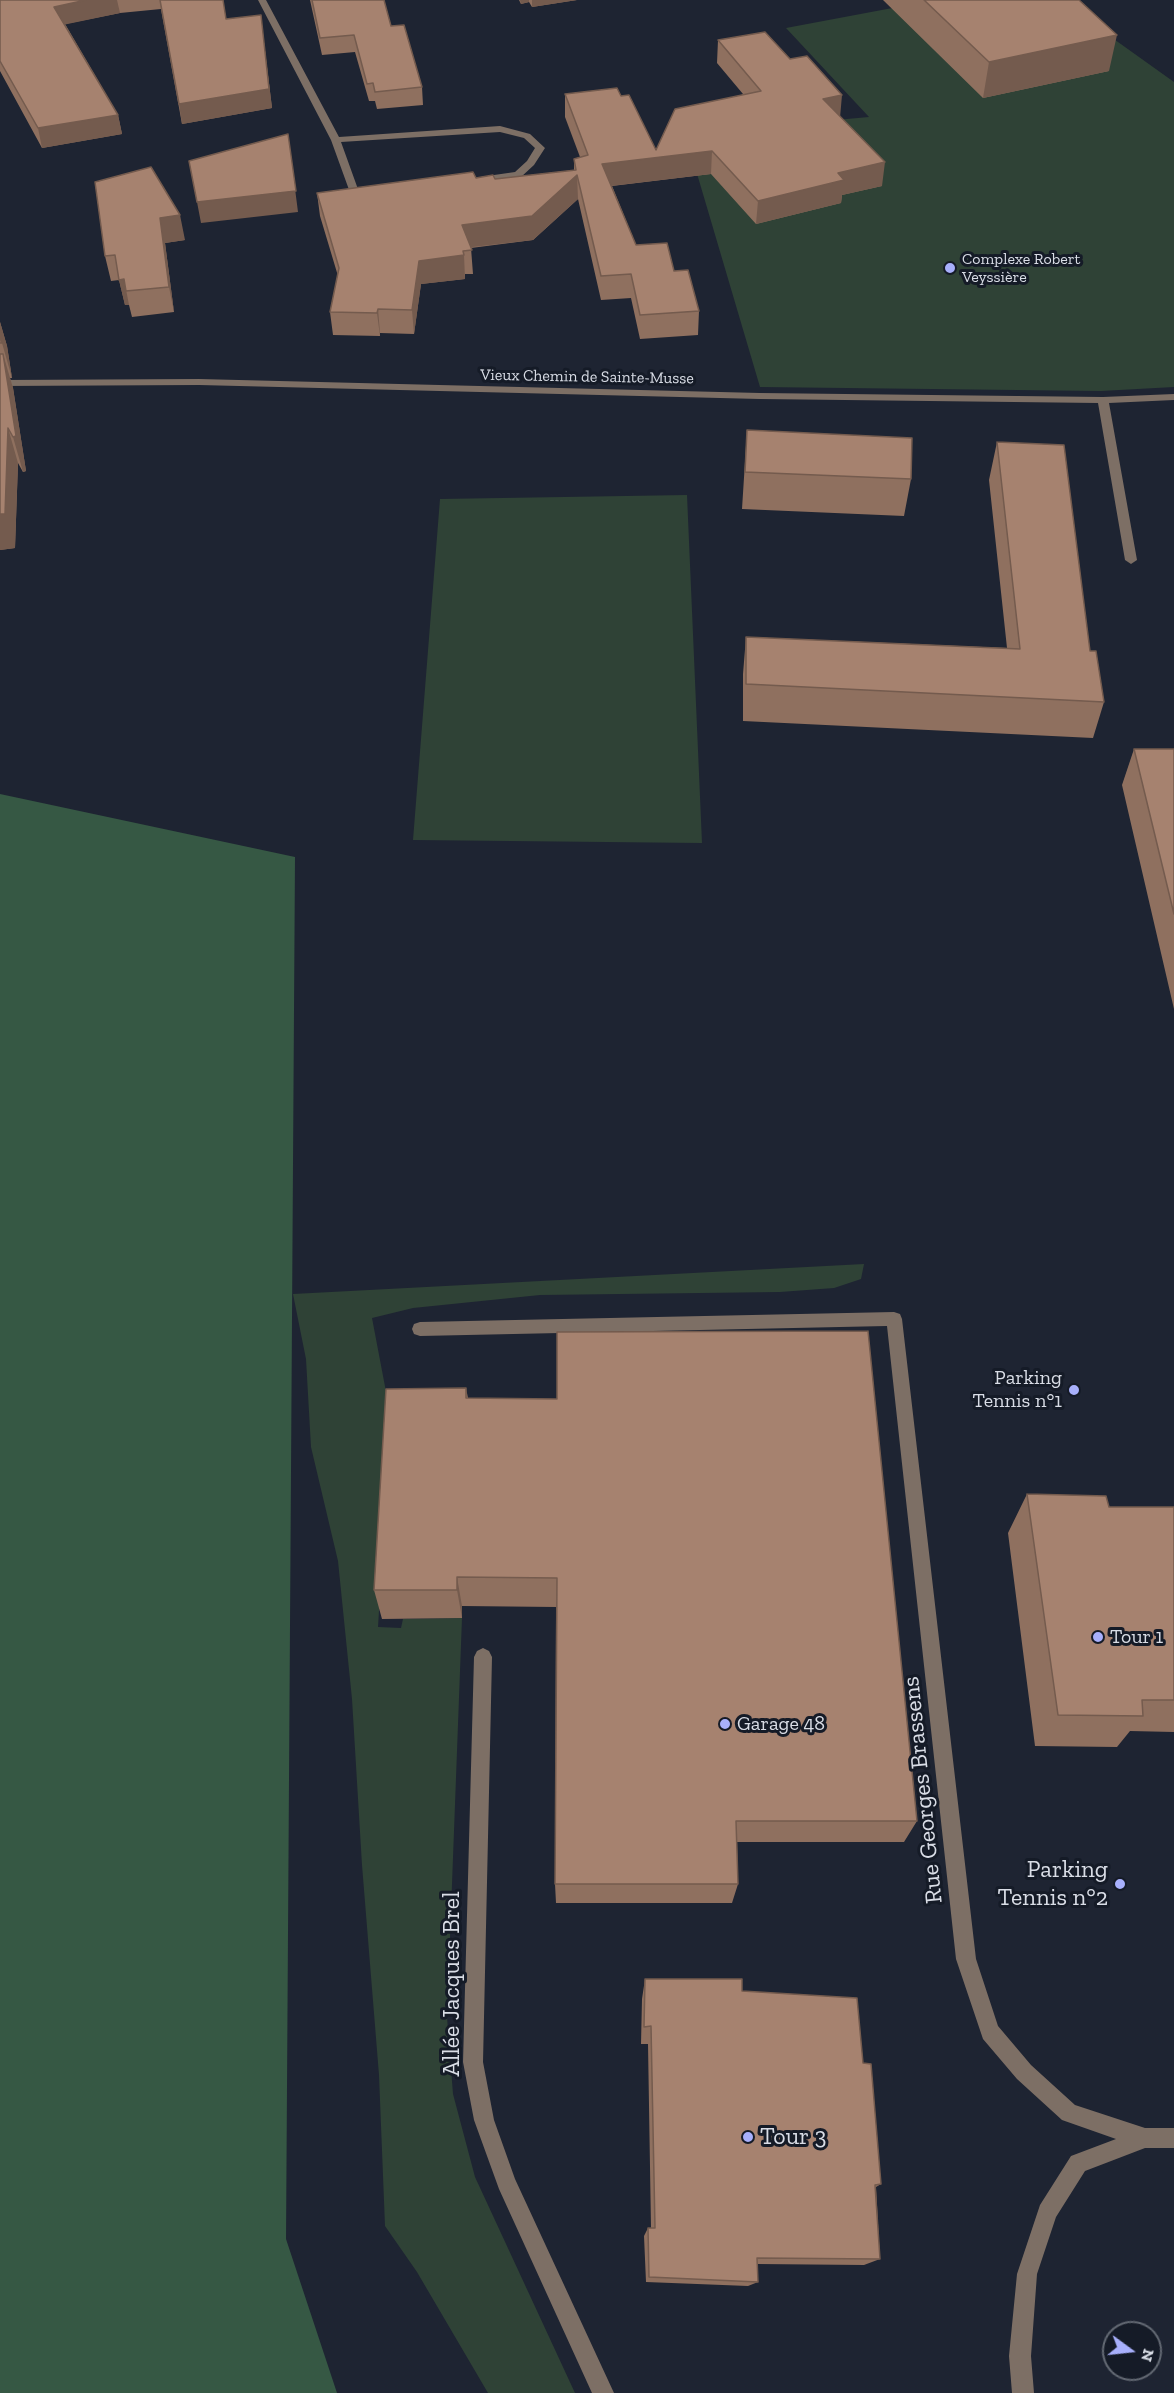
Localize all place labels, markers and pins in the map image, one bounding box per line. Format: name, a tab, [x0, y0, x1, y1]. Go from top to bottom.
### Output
place label: Complexe Robert Veyssière	[962, 249, 1080, 287]
marker: Complexe Robert Veyssière	[943, 261, 957, 275]
place label: Parking Tennis n°1	[973, 1366, 1062, 1413]
marker: Parking Tennis n°1	[1067, 1383, 1081, 1397]
place label: Tour 1	[1110, 1625, 1163, 1649]
marker: Tour 1	[1091, 1630, 1105, 1644]
place label: Garage 48	[737, 1712, 825, 1736]
marker: Garage 48	[718, 1717, 732, 1731]
place label: Parking Tennis n°2	[998, 1856, 1108, 1912]
marker: Parking Tennis n°2	[1113, 1877, 1127, 1891]
place label: Tour 3	[760, 2123, 826, 2151]
marker: Tour 3	[741, 2130, 755, 2144]

